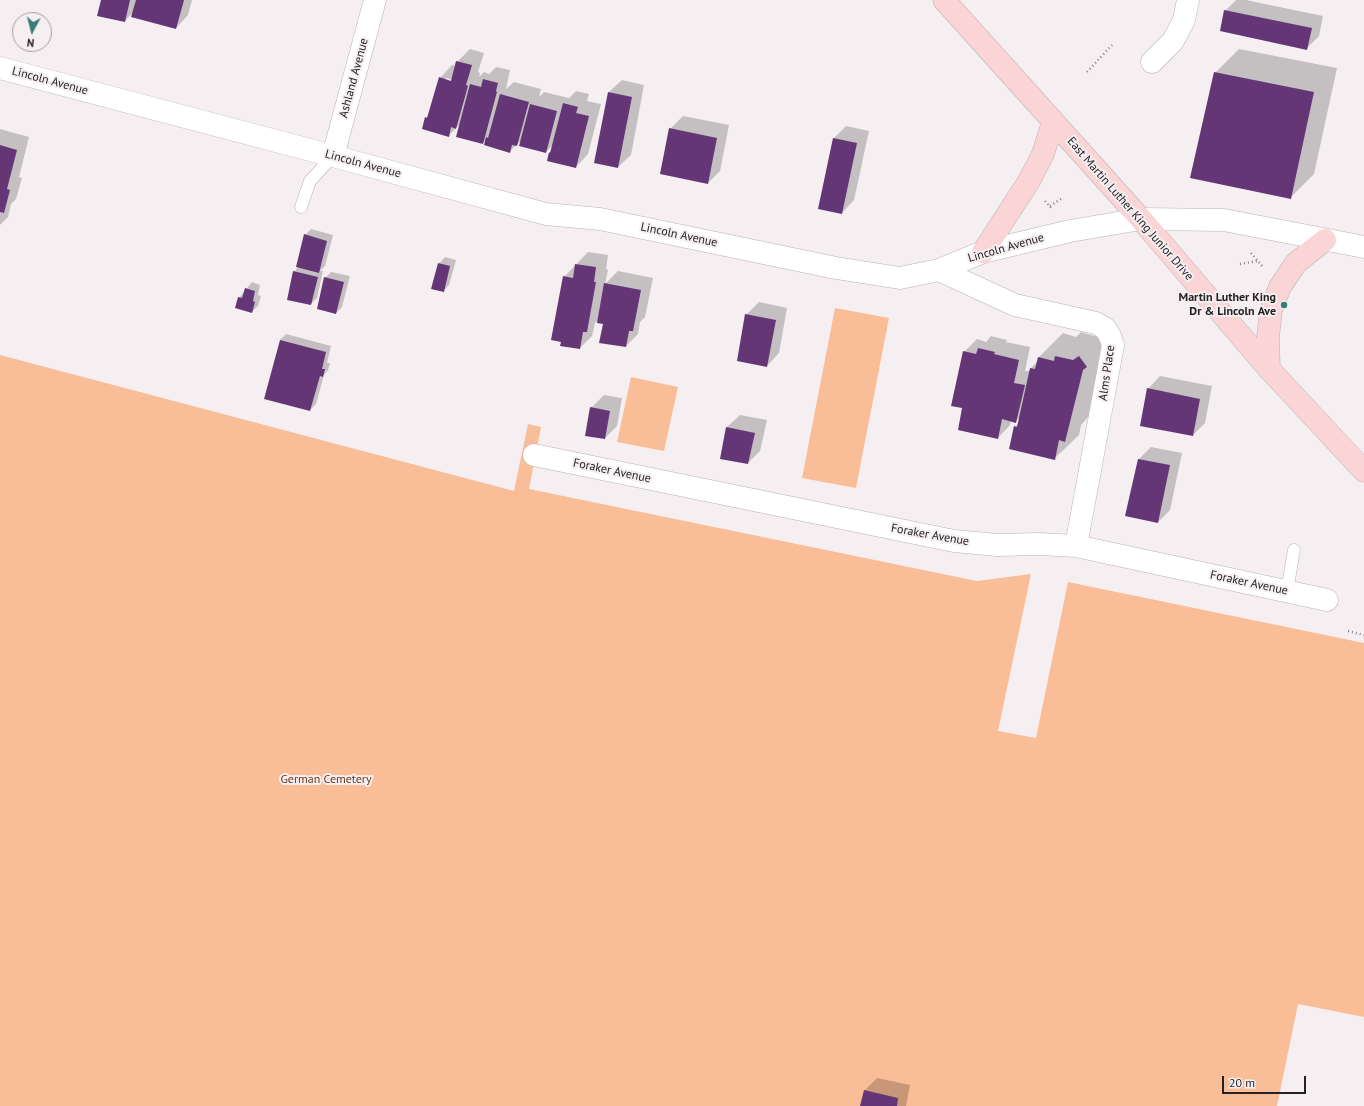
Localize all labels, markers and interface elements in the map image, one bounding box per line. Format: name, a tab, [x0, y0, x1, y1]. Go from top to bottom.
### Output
north arrow	[12, 12, 52, 52]
text: N	[26, 36, 35, 50]
street label: Ashland Avenue	[336, 37, 372, 119]
street label: Lincoln Avenue	[10, 64, 90, 98]
street label: East Martin Luther King Junior Drive	[1064, 134, 1196, 284]
street label: Lincoln Avenue	[323, 147, 403, 181]
street label: Lincoln Avenue	[639, 220, 719, 250]
street label: Lincoln Avenue	[966, 230, 1046, 266]
place label: Martin Luther King Dr & Lincoln Ave	[1179, 291, 1276, 319]
marker: Martin Luther King Dr & Lincoln Ave	[1279, 300, 1289, 310]
street label: Alms Place	[1096, 344, 1118, 402]
street label: Foraker Avenue	[572, 456, 652, 486]
street label: Foraker Avenue	[890, 521, 970, 549]
street label: Foraker Avenue	[1209, 568, 1289, 598]
park label: German Cemetery	[280, 773, 372, 787]
scale bar	[1224, 1068, 1308, 1094]
text: 20 m	[1229, 1075, 1255, 1090]

